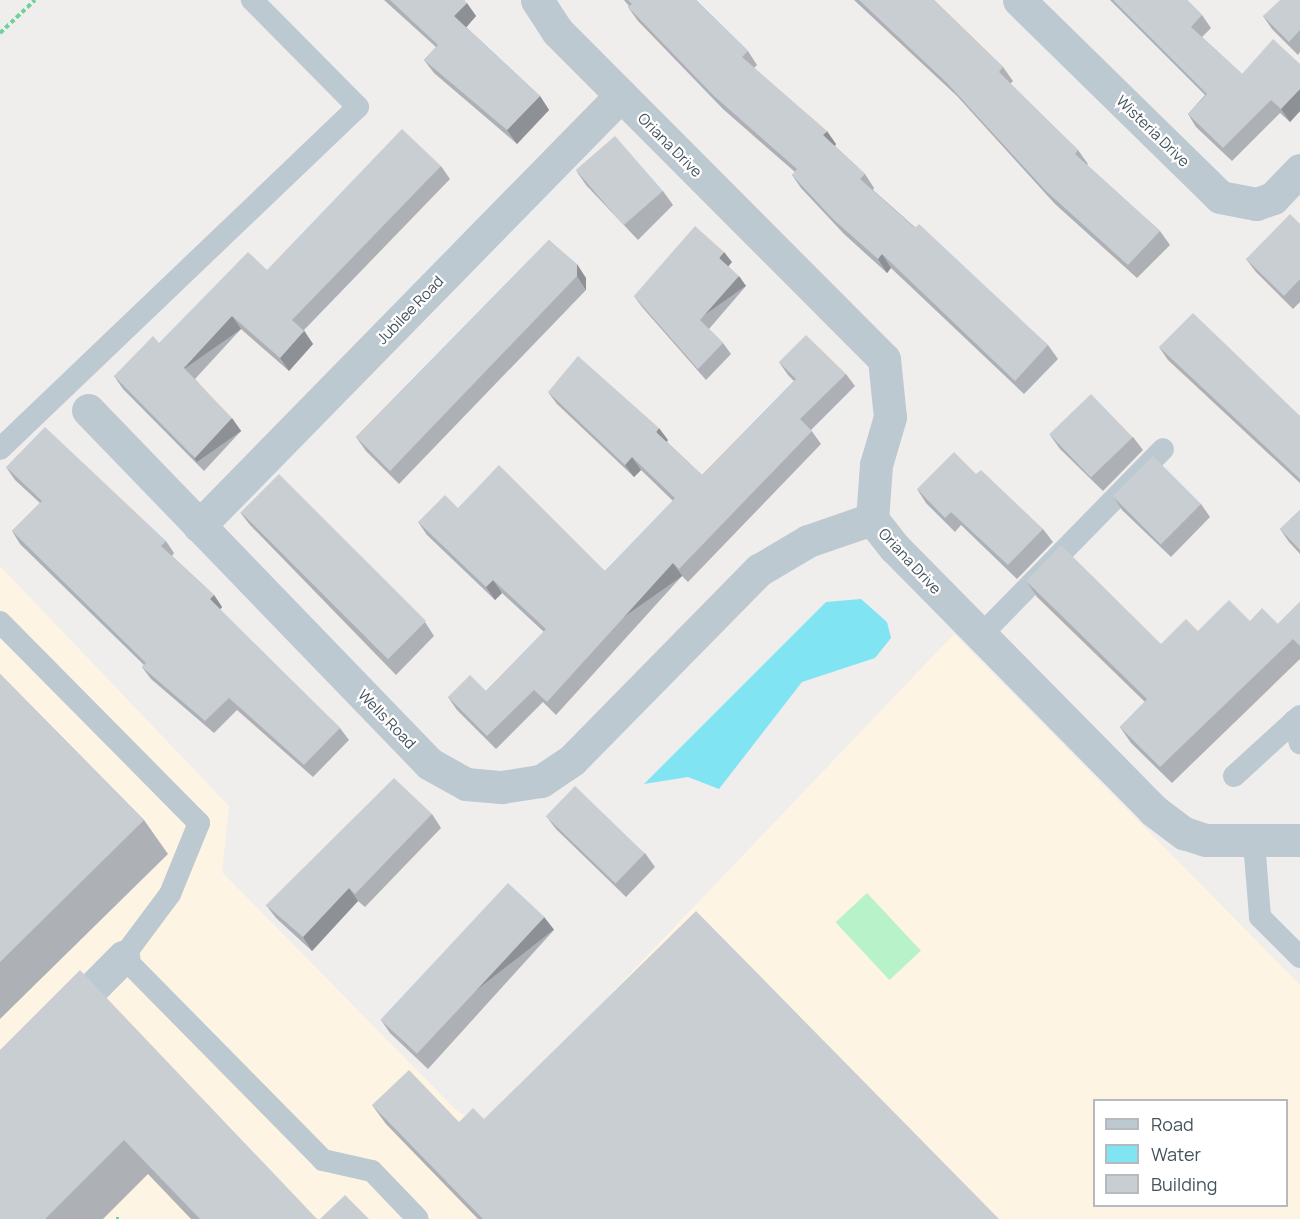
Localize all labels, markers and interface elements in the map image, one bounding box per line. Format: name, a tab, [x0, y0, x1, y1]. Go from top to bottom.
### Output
street label: Wisteria Drive	[1113, 92, 1193, 170]
street label: Oriana Drive	[634, 109, 706, 181]
street label: Jubilee Road	[373, 272, 447, 348]
street label: Oriana Drive	[875, 524, 945, 598]
street label: Wells Road	[354, 686, 420, 752]
legend	[1093, 1099, 1288, 1207]
text: Road	[1151, 1112, 1194, 1136]
text: Water	[1151, 1142, 1201, 1166]
text: Building	[1151, 1172, 1217, 1196]

